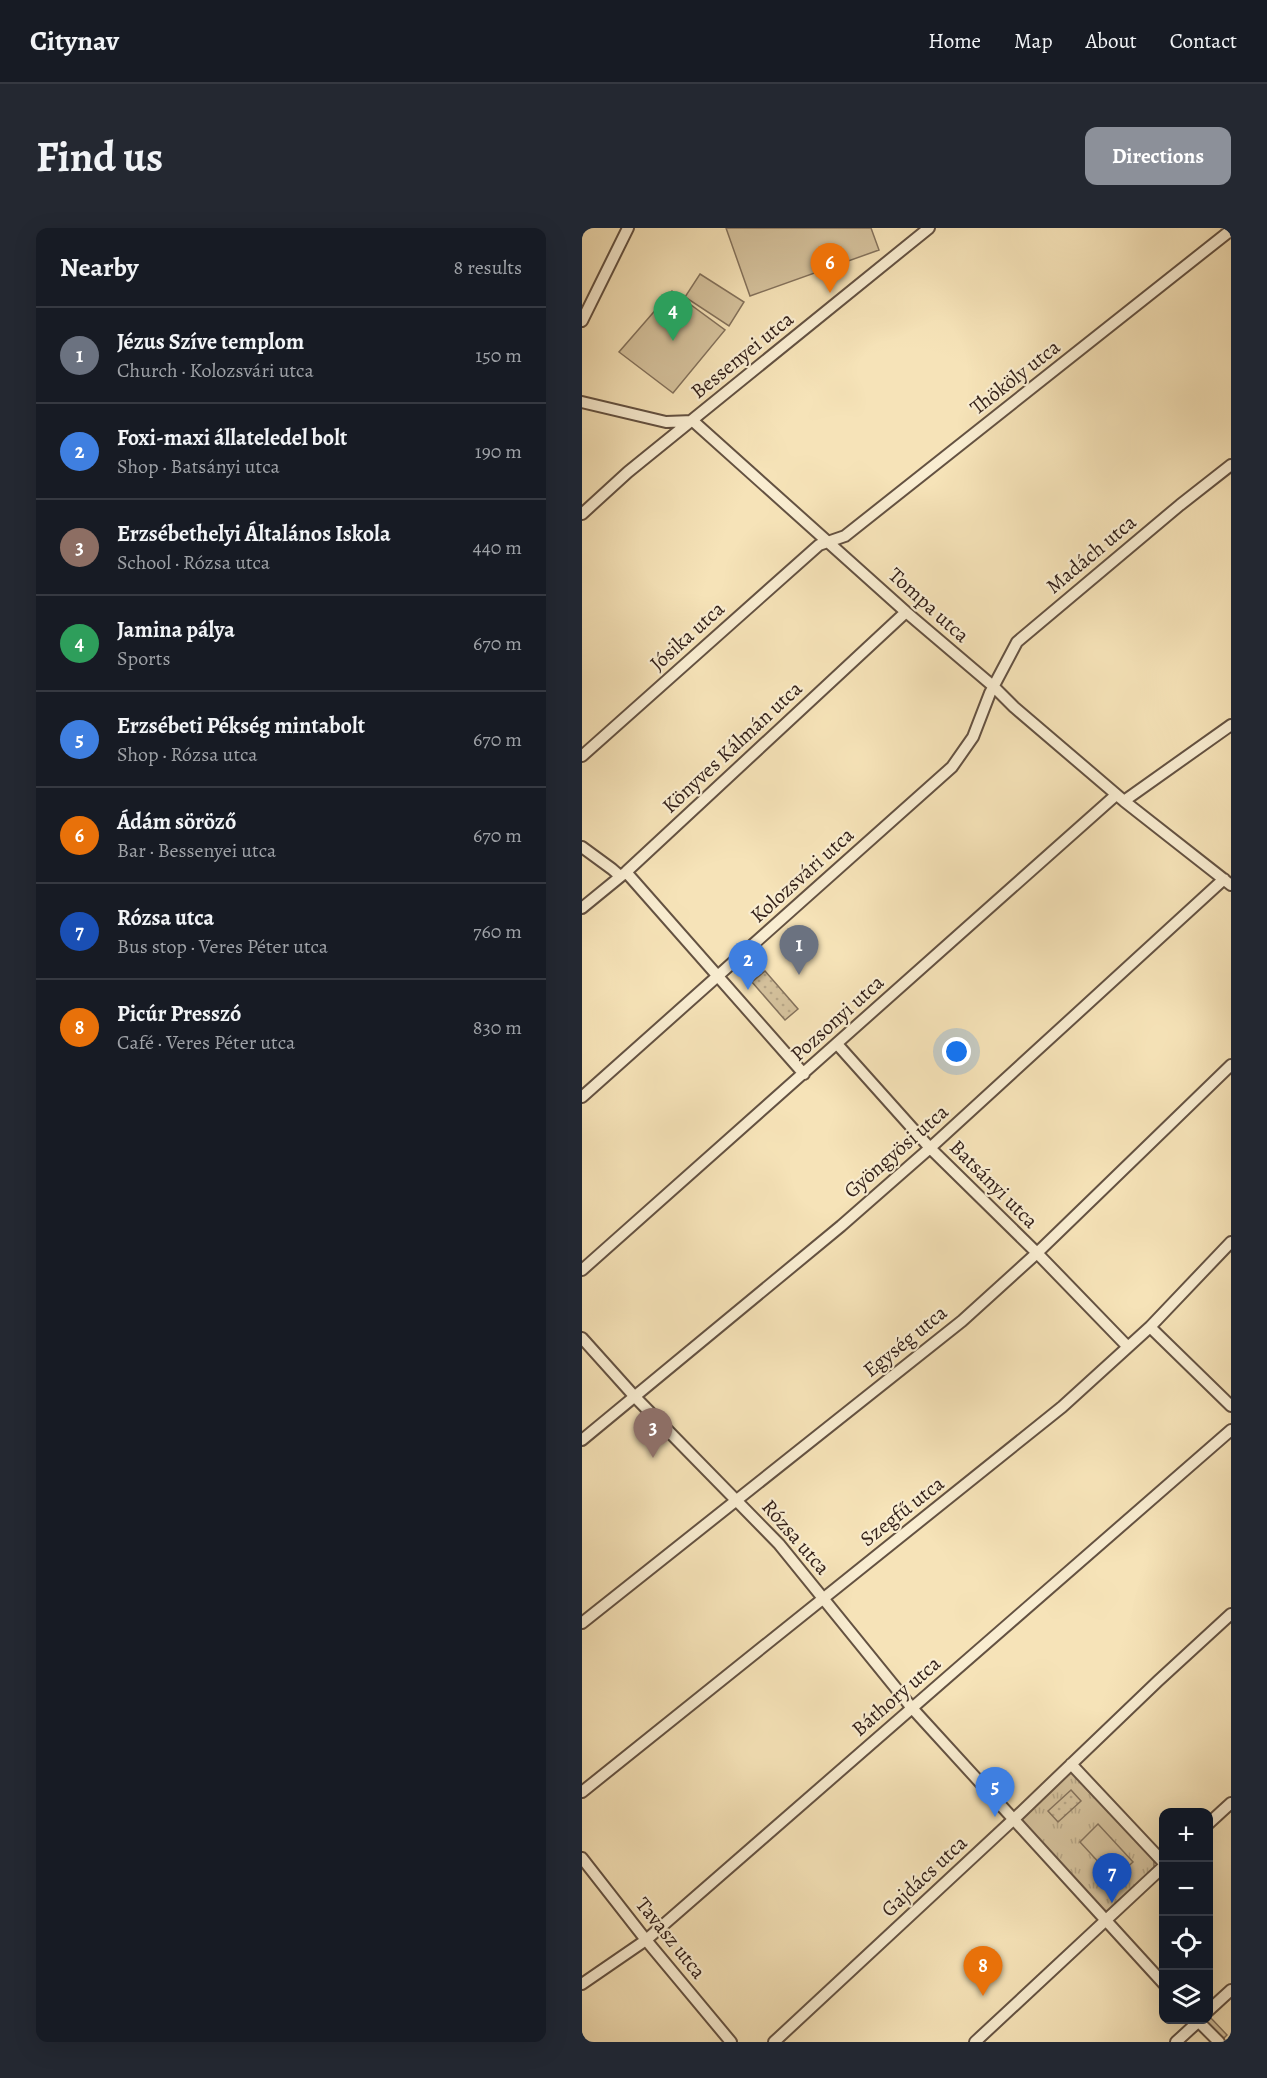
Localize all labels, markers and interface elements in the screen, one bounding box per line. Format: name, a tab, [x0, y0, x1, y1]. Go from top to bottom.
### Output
text: Citynav	[30, 22, 119, 60]
text: Home	[928, 27, 981, 55]
text: Map	[1014, 27, 1052, 55]
text: About	[1085, 27, 1137, 55]
text: Contact	[1170, 27, 1237, 55]
button: Directions	[1085, 127, 1231, 185]
text: Find us	[36, 128, 163, 185]
pin: 6	[810, 244, 850, 293]
text: Nearby	[60, 250, 139, 285]
text: 8 results	[454, 254, 522, 281]
pin: 4	[654, 291, 692, 341]
street label: Bessenyei utca	[685, 305, 799, 405]
text: Jézus Szíve templom	[117, 327, 304, 357]
street label: Thököly utca	[964, 333, 1066, 421]
text: 1	[76, 342, 83, 369]
text: 150 m	[475, 342, 522, 369]
text: Church · Kolozsvári utca	[117, 357, 314, 384]
text: Foxi-maxi állateledel bolt	[117, 423, 347, 453]
text: 2	[75, 438, 84, 465]
text: 190 m	[475, 438, 522, 465]
text: Shop · Batsányi utca	[117, 453, 280, 480]
street label: Madách utca	[1040, 508, 1142, 600]
text: Erzsébethelyi Általános Iskola	[117, 519, 391, 549]
text: 3	[75, 534, 84, 561]
text: 440 m	[473, 534, 522, 561]
text: School · Rózsa utca	[117, 549, 270, 576]
street label: Tompa utca	[882, 561, 976, 649]
street label: Jósika utca	[644, 595, 731, 677]
text: Jamina pálya	[117, 615, 235, 645]
text: 4	[75, 630, 84, 657]
text: 670 m	[473, 630, 522, 657]
text: Sports	[117, 645, 170, 672]
street label: Könyves Kálmán utca	[656, 675, 808, 819]
text: Erzsébeti Pékség mintabolt	[117, 711, 365, 741]
text: 5	[75, 726, 84, 753]
text: 670 m	[473, 726, 522, 753]
text: Shop · Rózsa utca	[117, 741, 258, 768]
text: Ádám söröző	[117, 807, 236, 837]
street label: Kolozsvári utca	[744, 821, 860, 929]
text: 6	[75, 822, 84, 849]
text: 670 m	[473, 822, 522, 849]
text: Bar · Bessenyei utca	[117, 837, 276, 864]
text: Rózsa utca	[117, 903, 214, 933]
text: 7	[75, 918, 84, 945]
text: 760 m	[473, 918, 522, 945]
pin: 1	[780, 926, 818, 975]
text: Bus stop · Veres Péter utca	[117, 933, 328, 960]
pin: 2	[728, 940, 768, 990]
street label: Pozsonyi utca	[784, 968, 890, 1068]
text: Picúr Presszó	[117, 999, 241, 1029]
text: 8	[75, 1014, 84, 1041]
text: 830 m	[473, 1014, 522, 1041]
text: Café · Veres Péter utca	[117, 1029, 295, 1056]
your location	[942, 1037, 971, 1066]
street label: Gyöngyösi utca	[838, 1098, 954, 1204]
street label: Batsányi utca	[944, 1134, 1045, 1235]
street label: Egység utca	[857, 1298, 953, 1384]
pin: 3	[634, 1408, 672, 1458]
street label: Szegfű utca	[854, 1469, 950, 1553]
street label: Rózsa utca	[755, 1493, 837, 1581]
street label: Báthory utca	[845, 1649, 947, 1743]
pin: 5	[976, 1768, 1014, 1817]
map controls	[1159, 1808, 1213, 2024]
button: +	[1159, 1808, 1213, 1862]
street label: Gajdács utca	[875, 1829, 973, 1923]
pin: 7	[1092, 1854, 1132, 1903]
button: −	[1159, 1862, 1213, 1916]
street label: Tavasz utca	[629, 1891, 713, 1985]
button: locate	[1159, 1916, 1213, 1970]
pin: 8	[964, 1946, 1002, 1996]
button: layers	[1159, 1970, 1213, 2024]

